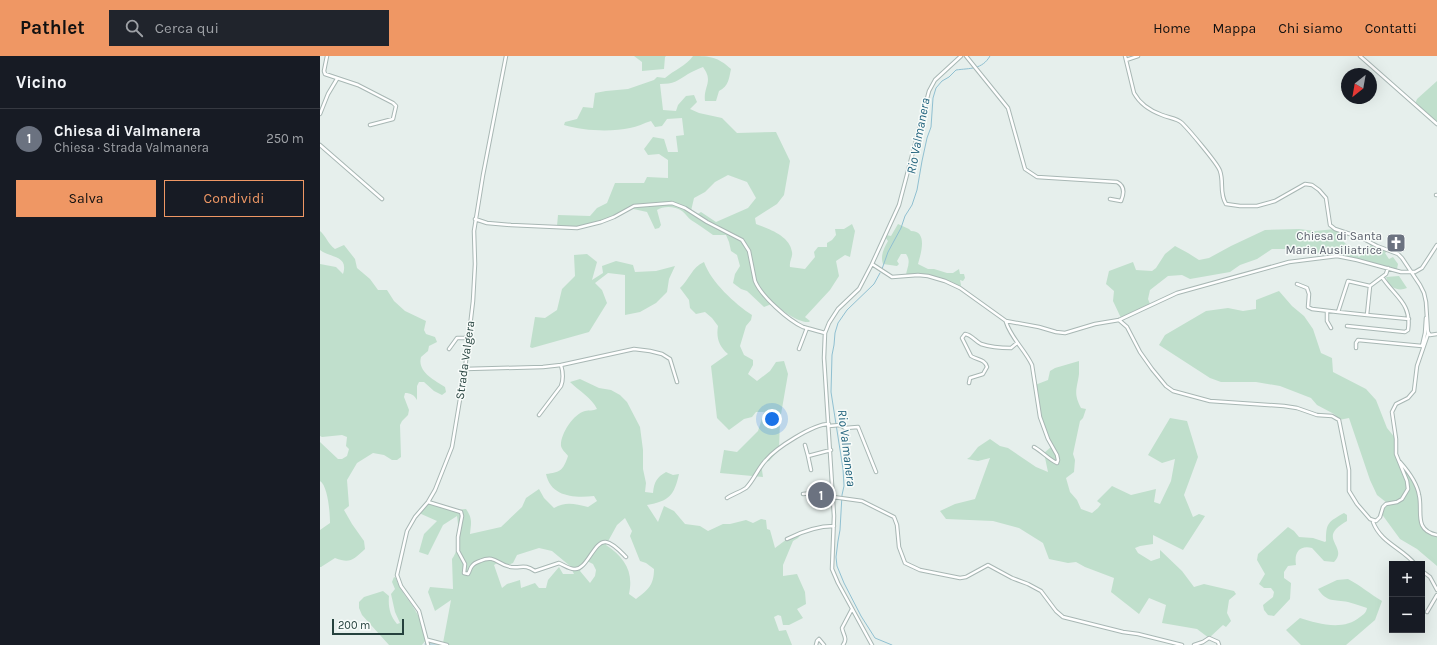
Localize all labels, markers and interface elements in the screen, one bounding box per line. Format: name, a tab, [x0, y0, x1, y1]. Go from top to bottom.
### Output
search box	[109, 10, 389, 46]
text: Pathlet	[20, 17, 85, 39]
icon: search	[123, 17, 145, 39]
text: Cerca qui	[155, 19, 219, 37]
text: Home	[1153, 20, 1190, 37]
text: Mappa	[1212, 20, 1256, 37]
text: Chi siamo	[1278, 20, 1343, 37]
text: Contatti	[1365, 20, 1417, 37]
north arrow	[1341, 68, 1377, 104]
text: Vicino	[16, 72, 67, 92]
water label: Rio Valmanera	[903, 96, 933, 175]
text: Chiesa di Valmanera	[54, 122, 201, 140]
text: 1	[27, 131, 31, 146]
text: 250 m	[266, 131, 304, 146]
text: Chiesa · Strada Valmanera	[54, 140, 209, 155]
button: Salva	[16, 180, 156, 217]
button: Condividi	[164, 180, 304, 217]
place label: Chiesa di Santa Maria Ausiliatrice	[1285, 229, 1382, 257]
church icon: Chiesa di Santa Maria Ausiliatrice	[1385, 232, 1407, 254]
street label: Strada Valgera	[453, 320, 477, 400]
your location	[762, 409, 782, 429]
water label: Rio Valmanera	[835, 409, 859, 488]
pin: 1	[808, 480, 834, 510]
map controls	[1389, 561, 1425, 633]
button: +	[1389, 561, 1425, 597]
button: −	[1389, 597, 1425, 633]
scale bar	[332, 617, 404, 636]
text: 200 m	[338, 619, 370, 632]

